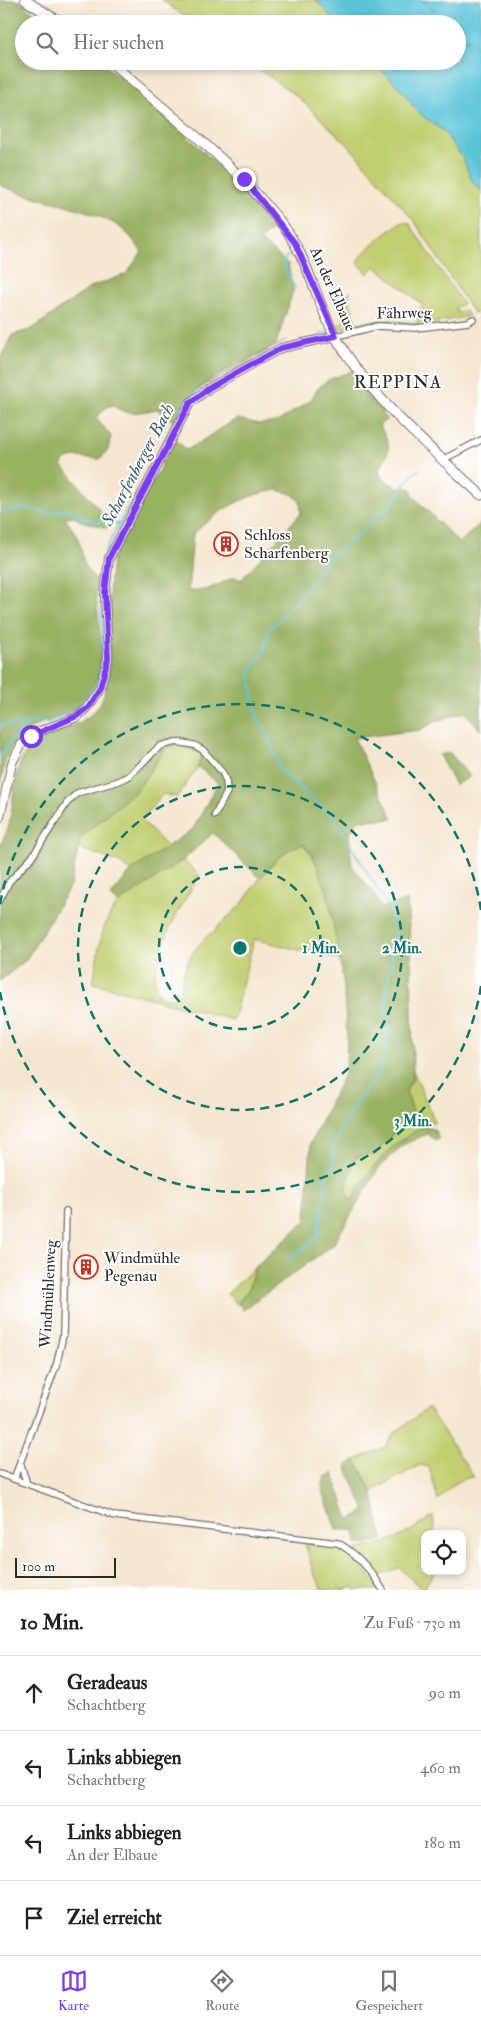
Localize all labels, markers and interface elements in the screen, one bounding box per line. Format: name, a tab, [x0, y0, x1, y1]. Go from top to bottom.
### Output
search box	[15, 15, 466, 70]
icon: search	[33, 29, 61, 57]
text: Hier suchen	[73, 31, 164, 55]
route end	[233, 168, 256, 191]
street label: An der Elbaue	[305, 243, 361, 335]
street label: Fährweg	[376, 303, 433, 323]
district label: REPPINA	[354, 371, 442, 394]
water label: Scharfenberger Bach	[96, 400, 180, 531]
place label: Schloss Scharfenberg	[244, 525, 330, 563]
building icon: Schloss Scharfenberg	[213, 531, 239, 557]
route start	[20, 725, 43, 748]
centre of rings	[231, 939, 249, 957]
text: 1 Min.	[302, 939, 340, 958]
text: 2 Min.	[382, 939, 422, 958]
text: 3 Min.	[394, 1112, 432, 1131]
street label: Windmühlenweg	[35, 1238, 61, 1350]
place label: Windmühle Pegenau	[103, 1248, 181, 1286]
building icon: Windmühle Pegenau	[73, 1254, 99, 1280]
map controls	[421, 1530, 466, 1575]
button: locate	[421, 1530, 466, 1575]
scale bar	[15, 1555, 116, 1578]
text: 100 m	[22, 1558, 55, 1575]
text: 10 Min.	[20, 1609, 83, 1636]
text: Zu Fuß · 730 m	[363, 1613, 461, 1633]
text: Geradeaus	[67, 1671, 147, 1695]
icon: ahead	[20, 1679, 48, 1707]
text: 90 m	[429, 1683, 461, 1703]
text: Schachtberg	[67, 1695, 146, 1715]
text: Links abbiegen	[67, 1746, 181, 1770]
icon: left	[20, 1754, 48, 1782]
text: 460 m	[420, 1758, 461, 1778]
text: Schachtberg	[67, 1770, 146, 1790]
text: Links abbiegen	[67, 1821, 181, 1845]
icon: left	[20, 1829, 48, 1857]
text: 180 m	[424, 1833, 461, 1853]
text: An der Elbaue	[67, 1845, 158, 1865]
icon: arrive	[20, 1904, 48, 1932]
text: Ziel erreicht	[67, 1906, 162, 1930]
tab: Karte	[58, 1967, 89, 2014]
tab: Route	[205, 1967, 239, 2014]
tab: Gespeichert	[355, 1967, 423, 2014]

